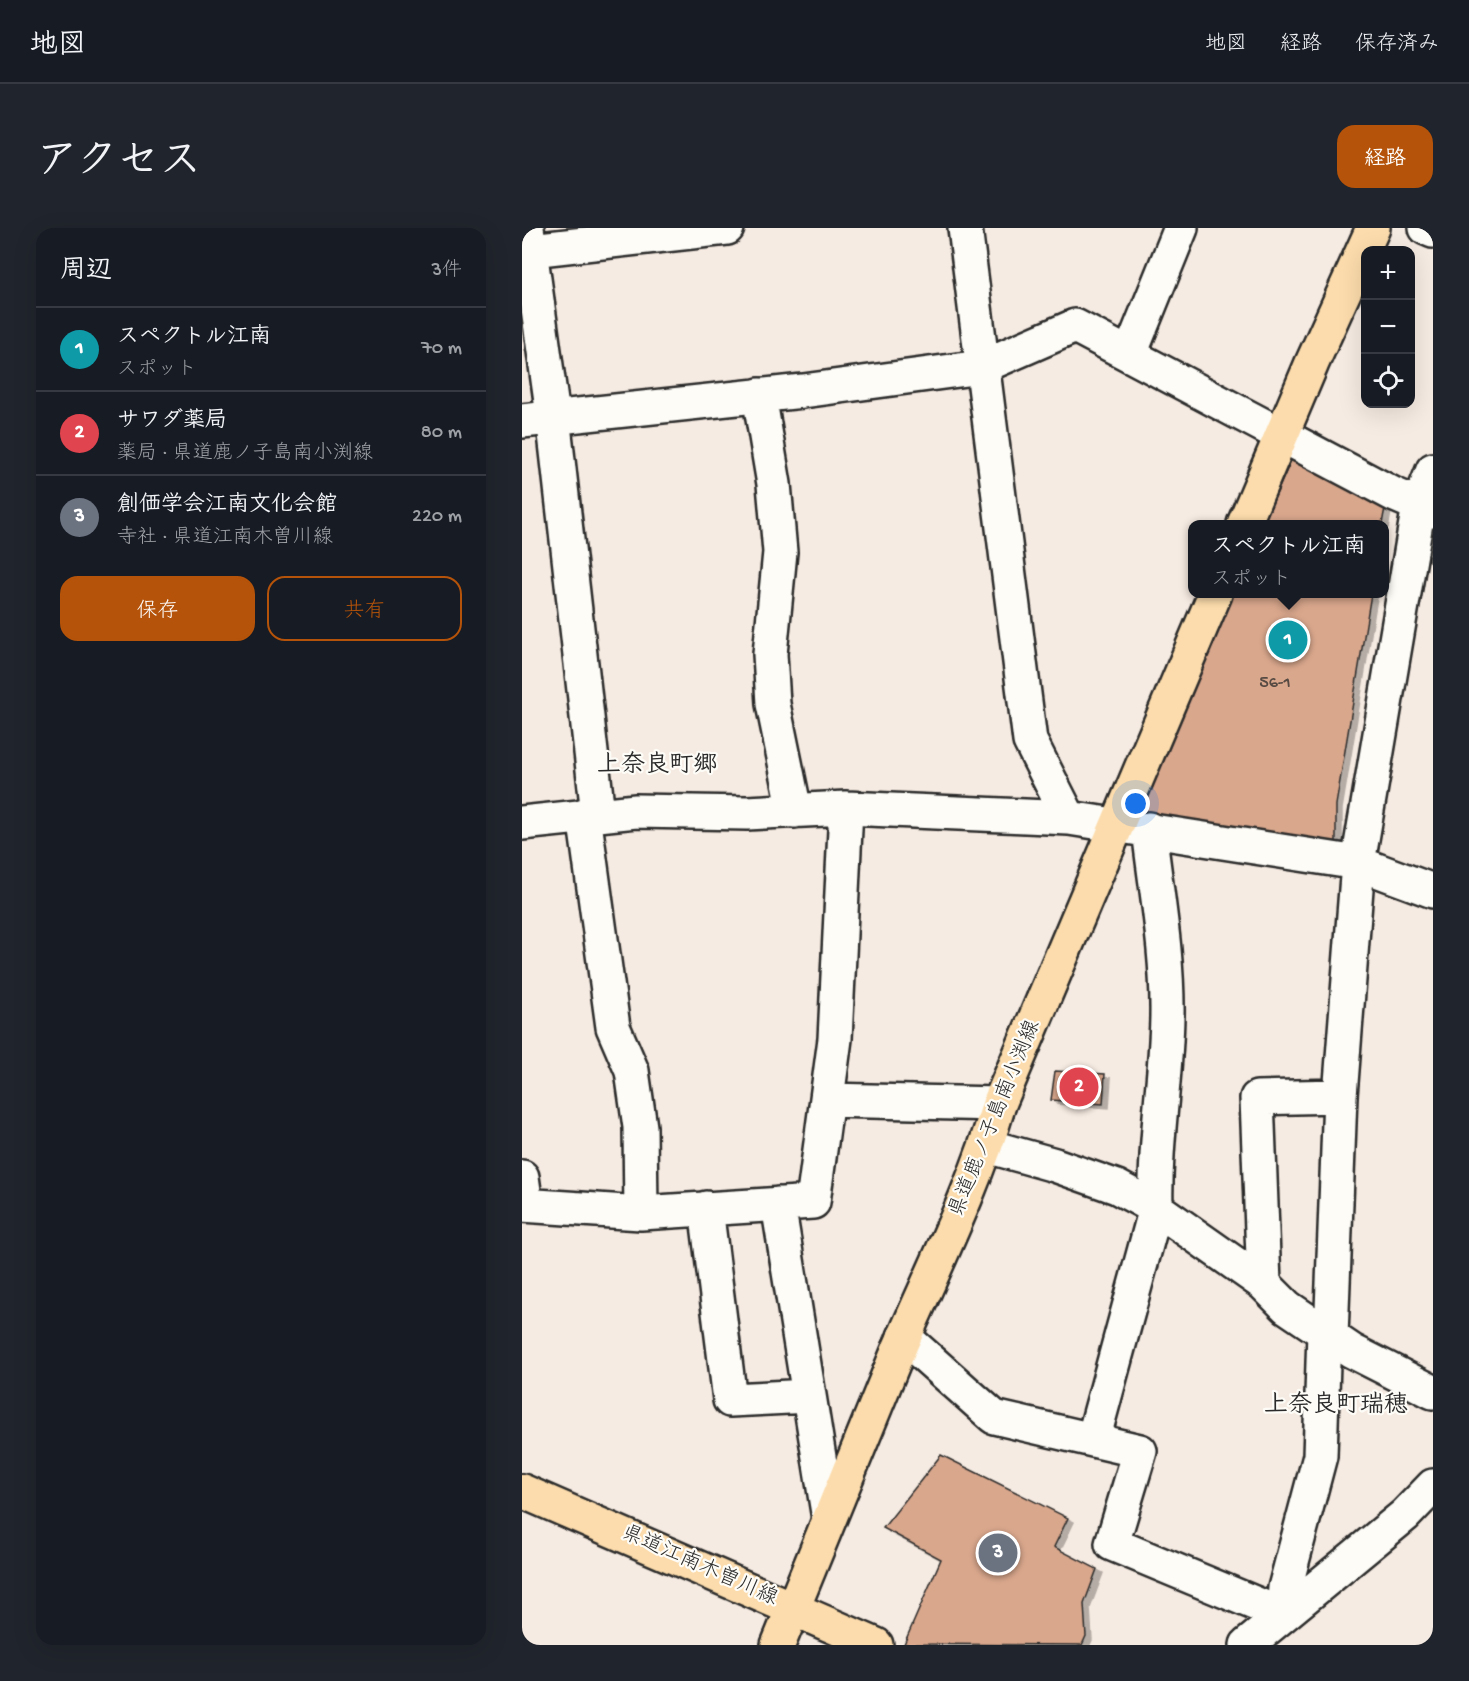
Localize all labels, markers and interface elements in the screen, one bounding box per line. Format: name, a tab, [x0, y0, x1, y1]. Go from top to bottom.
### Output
text: 地図	[30, 30, 86, 63]
text: 地図	[1205, 33, 1247, 58]
text: 経路	[1280, 33, 1322, 58]
text: 保存済み	[1355, 33, 1439, 58]
button: 経路	[1337, 125, 1433, 188]
text: アクセス	[36, 140, 201, 189]
map controls	[1361, 246, 1415, 408]
button: +	[1361, 246, 1415, 300]
text: 周辺	[60, 257, 112, 288]
text: 3件	[432, 260, 462, 283]
button: −	[1361, 300, 1415, 354]
text: スペクトル江南	[117, 325, 271, 351]
text: 1	[75, 338, 84, 361]
text: 70 m	[421, 338, 462, 361]
button: locate	[1361, 354, 1415, 408]
text: スポット	[117, 359, 197, 382]
text: サワダ薬局	[117, 409, 227, 435]
text: 2	[75, 422, 84, 445]
text: 80 m	[421, 422, 462, 445]
text: 薬局 · 県道鹿ノ子島南小渕線	[117, 443, 373, 466]
text: 創価学会江南文化会館	[117, 493, 337, 519]
text: 3	[74, 506, 85, 529]
text: 220 m	[412, 506, 462, 529]
popup	[1188, 520, 1389, 598]
text: 寺社 · 県道江南木曽川線	[117, 527, 333, 550]
text: スペクトル江南	[1211, 535, 1366, 561]
text: スポット	[1211, 569, 1291, 592]
button: 保存	[60, 576, 255, 641]
button: 共有	[267, 576, 462, 641]
pin: 1	[1268, 618, 1308, 662]
house number: 56-1	[1259, 673, 1291, 694]
district label: 上奈良町郷	[597, 751, 717, 781]
your location	[1121, 789, 1150, 818]
street label: 県道鹿ノ子島南小渕線	[943, 1016, 1047, 1221]
pin: 2	[1060, 1064, 1098, 1110]
district label: 上奈良町瑞穂	[1264, 1391, 1408, 1421]
street label: 県道江南木曽川線	[617, 1520, 782, 1613]
pin: 3	[978, 1530, 1018, 1576]

